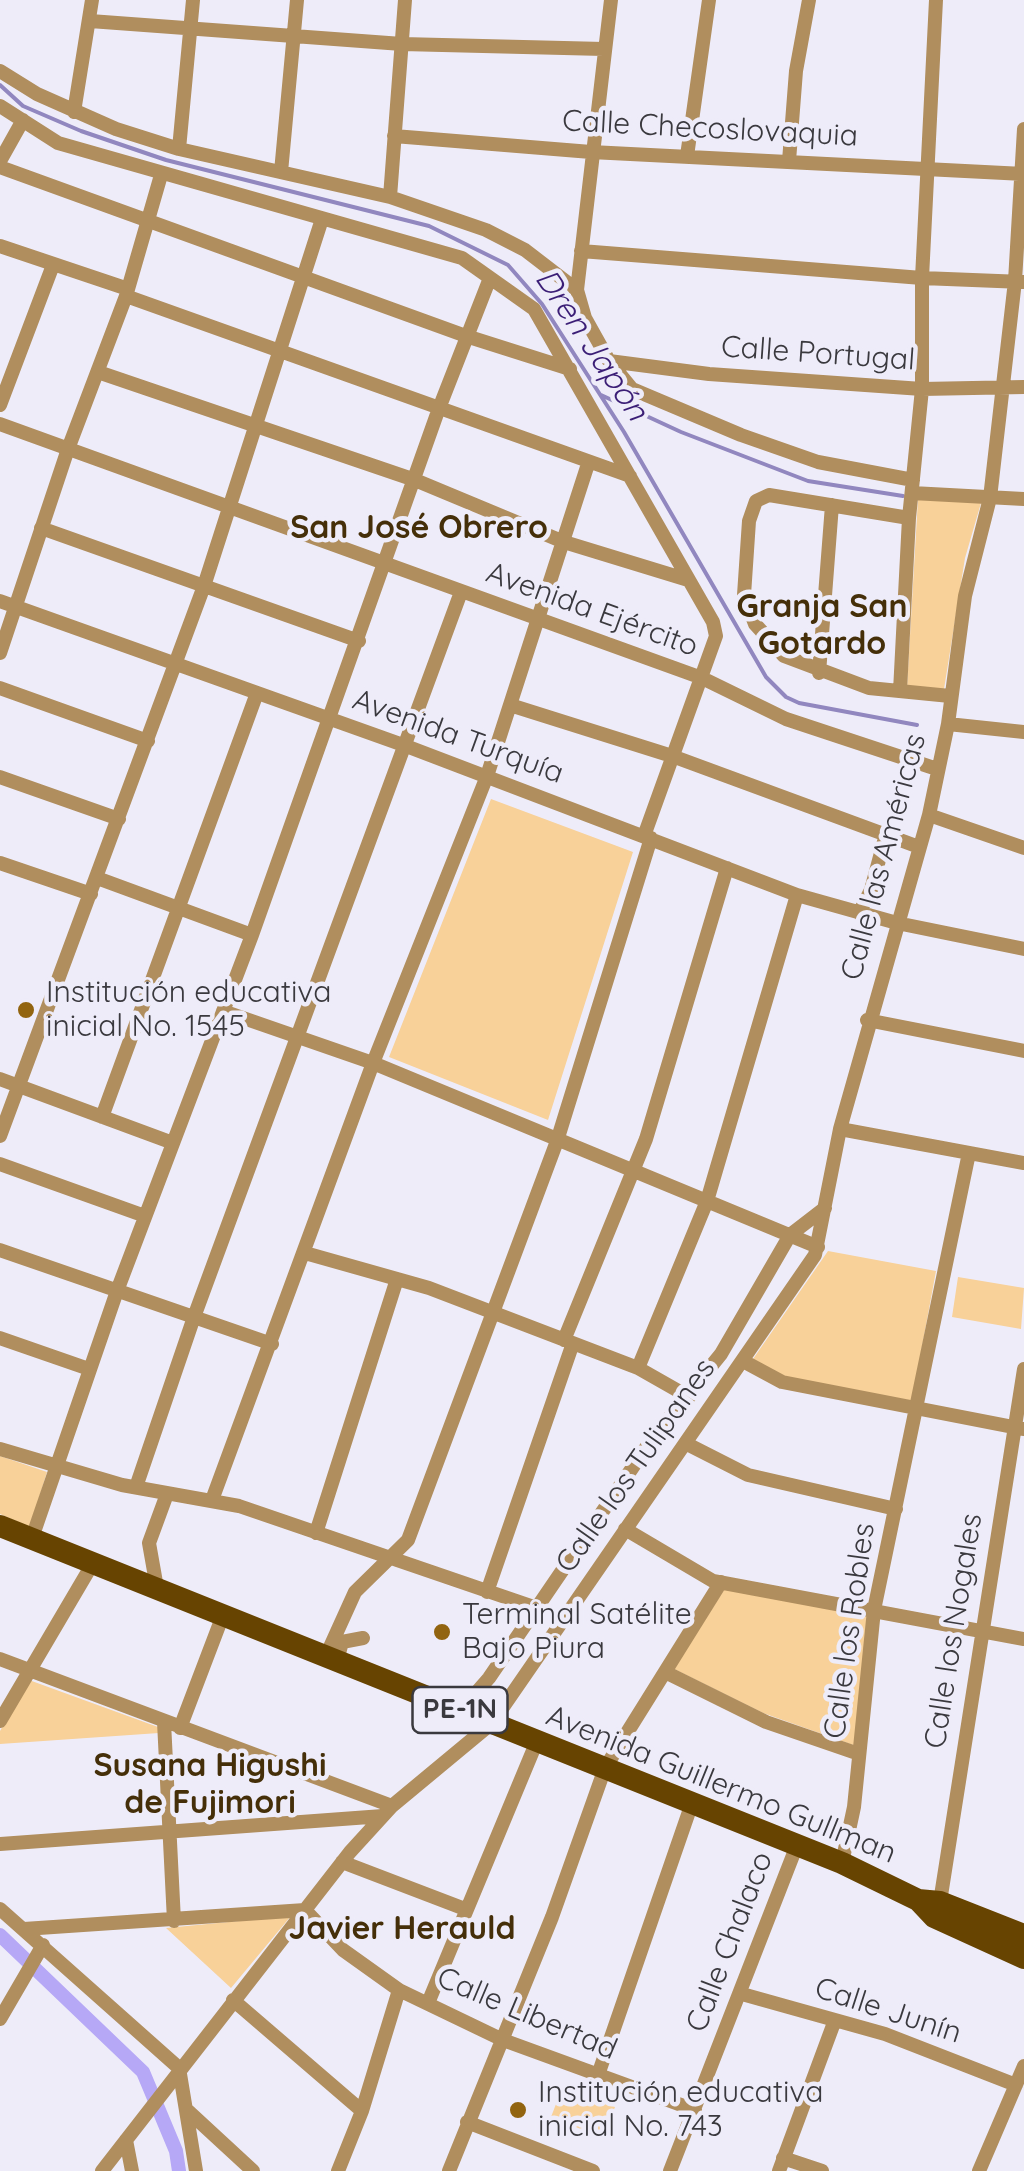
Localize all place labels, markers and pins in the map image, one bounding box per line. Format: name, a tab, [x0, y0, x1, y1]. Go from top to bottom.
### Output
place label: Institución educativa inicial No. 1545	[46, 975, 331, 1046]
marker: Institución educativa inicial No. 1545	[15, 999, 37, 1021]
place label: Terminal Satélite Bajo Piura	[462, 1597, 692, 1668]
marker: Terminal Satélite Bajo Piura	[431, 1621, 453, 1643]
place label: Institución educativa inicial No. 743	[538, 2075, 823, 2146]
marker: Institución educativa inicial No. 743	[507, 2099, 529, 2121]

